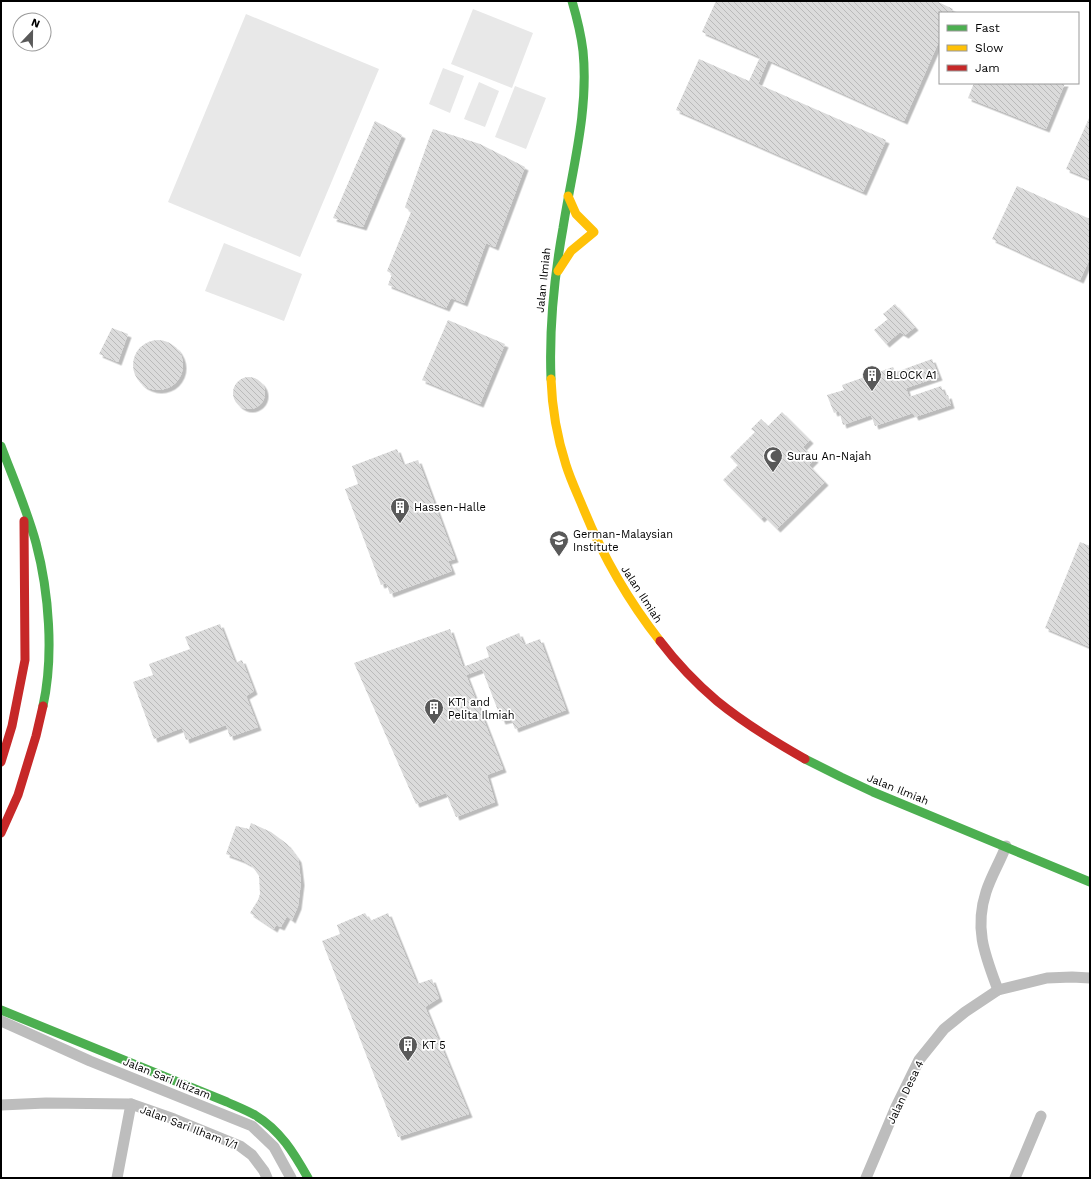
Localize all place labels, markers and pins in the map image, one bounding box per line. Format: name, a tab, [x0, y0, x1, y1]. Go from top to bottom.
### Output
building icon: BLOCK A1	[861, 364, 883, 392]
place label: BLOCK A1	[886, 369, 936, 382]
mosque icon: Surau An-Najah	[762, 445, 784, 473]
place label: Surau An-Najah	[787, 450, 871, 463]
building icon: Hassen-Halle	[389, 496, 411, 524]
place label: Hassen-Halle	[414, 501, 486, 514]
place label: German-Malaysian Institute	[573, 528, 673, 554]
school or university icon: German-Malaysian Institute	[548, 529, 570, 557]
place label: KT1 and Pelita Ilmiah	[448, 696, 515, 722]
building icon: KT1 and Pelita Ilmiah	[423, 697, 445, 725]
building icon: KT 5	[397, 1034, 419, 1062]
place label: KT 5	[422, 1039, 446, 1052]

